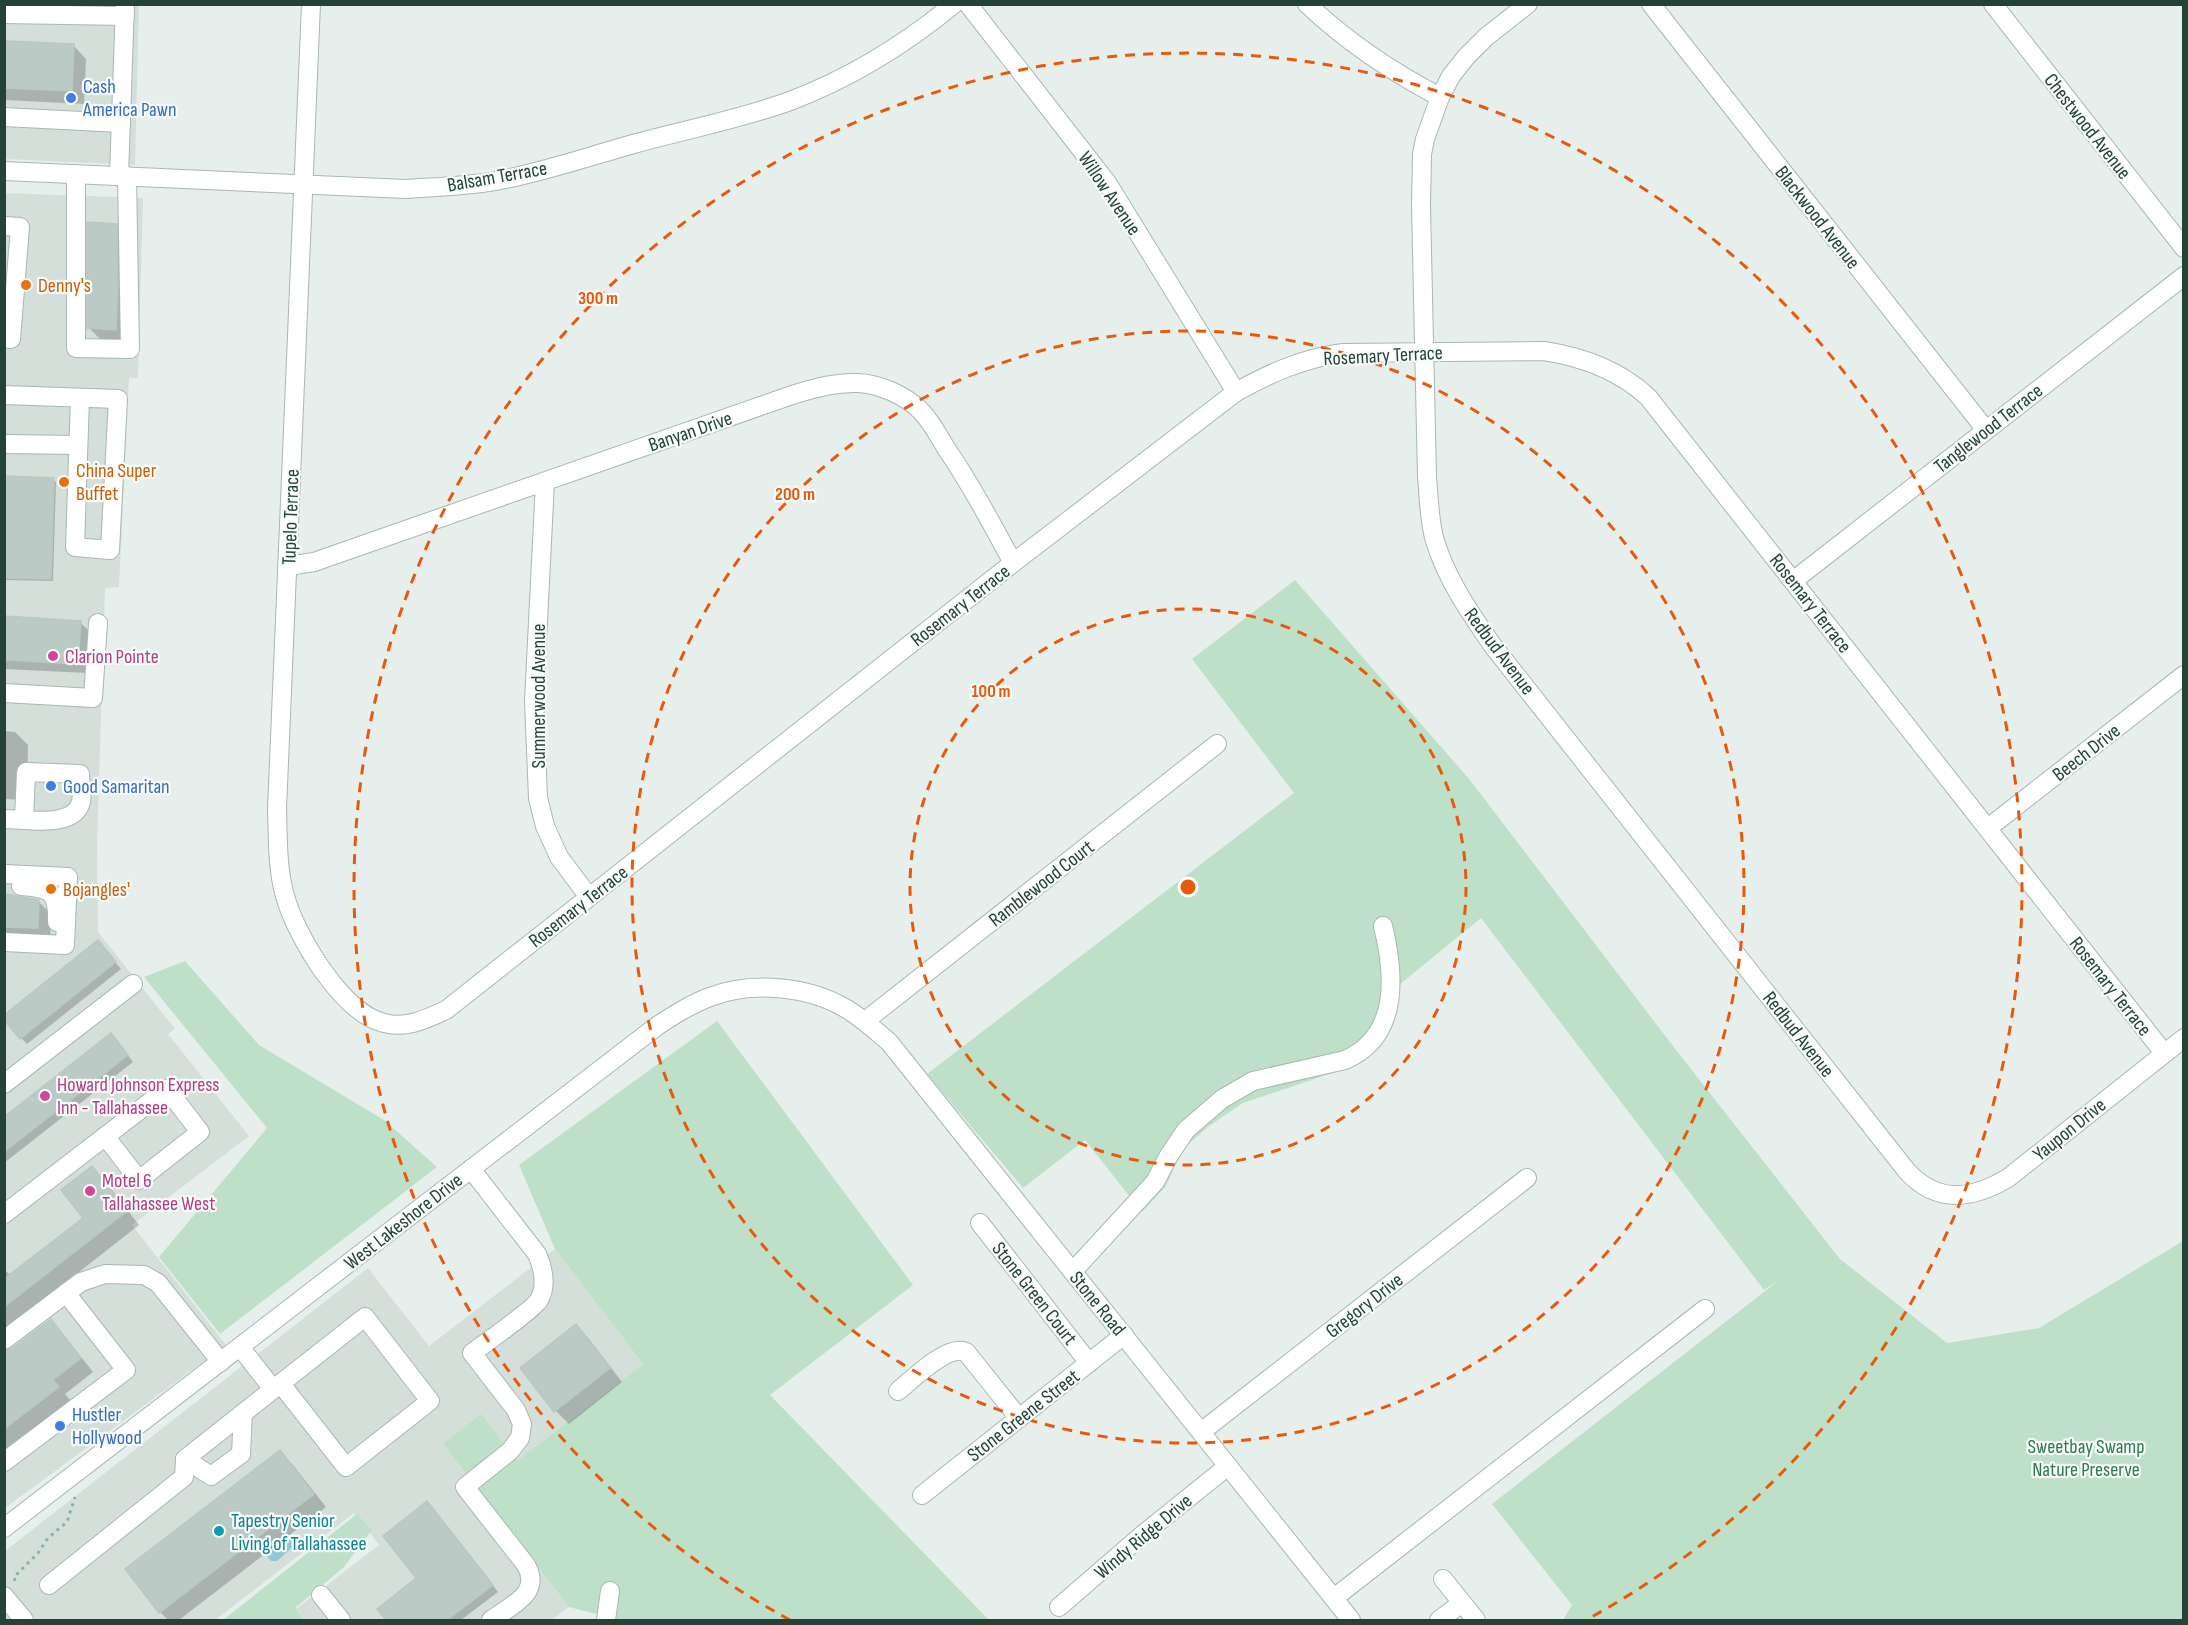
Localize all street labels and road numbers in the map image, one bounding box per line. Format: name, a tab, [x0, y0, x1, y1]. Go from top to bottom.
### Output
street label: Chestwood Avenue	[2038, 69, 2136, 184]
street label: Willow Avenue	[1072, 147, 1146, 240]
street label: Balsam Terrace	[445, 156, 549, 198]
street label: Blackwood Avenue	[1770, 161, 1865, 274]
street label: Rosemary Terrace	[1323, 341, 1443, 371]
street label: Tanglewood Terrace	[1929, 379, 2048, 479]
street label: Banyan Drive	[645, 406, 735, 457]
street label: Tupelo Terrace	[277, 469, 305, 566]
street label: Rosemary Terrace	[1764, 549, 1856, 658]
street label: Rosemary Terrace	[906, 560, 1015, 652]
street label: Redbud Avenue	[1459, 603, 1540, 700]
street label: Summerwood Avenue	[527, 624, 551, 768]
street label: Beech Drive	[2048, 719, 2125, 787]
street label: Ramblewood Court	[984, 835, 1099, 932]
street label: Rosemary Terrace	[524, 861, 633, 953]
street label: Rosemary Terrace	[2064, 932, 2156, 1041]
street label: Redbud Avenue	[1757, 987, 1839, 1082]
street label: Yaupon Drive	[2028, 1093, 2111, 1166]
street label: West Lakeshore Drive	[340, 1168, 467, 1275]
street label: Stone Green Court	[987, 1237, 1082, 1350]
street label: Stone Road	[1064, 1267, 1130, 1341]
street label: Gregory Drive	[1321, 1268, 1408, 1343]
street label: Stone Greene Street	[963, 1364, 1085, 1467]
street label: Windy Ridge Drive	[1090, 1489, 1197, 1584]

